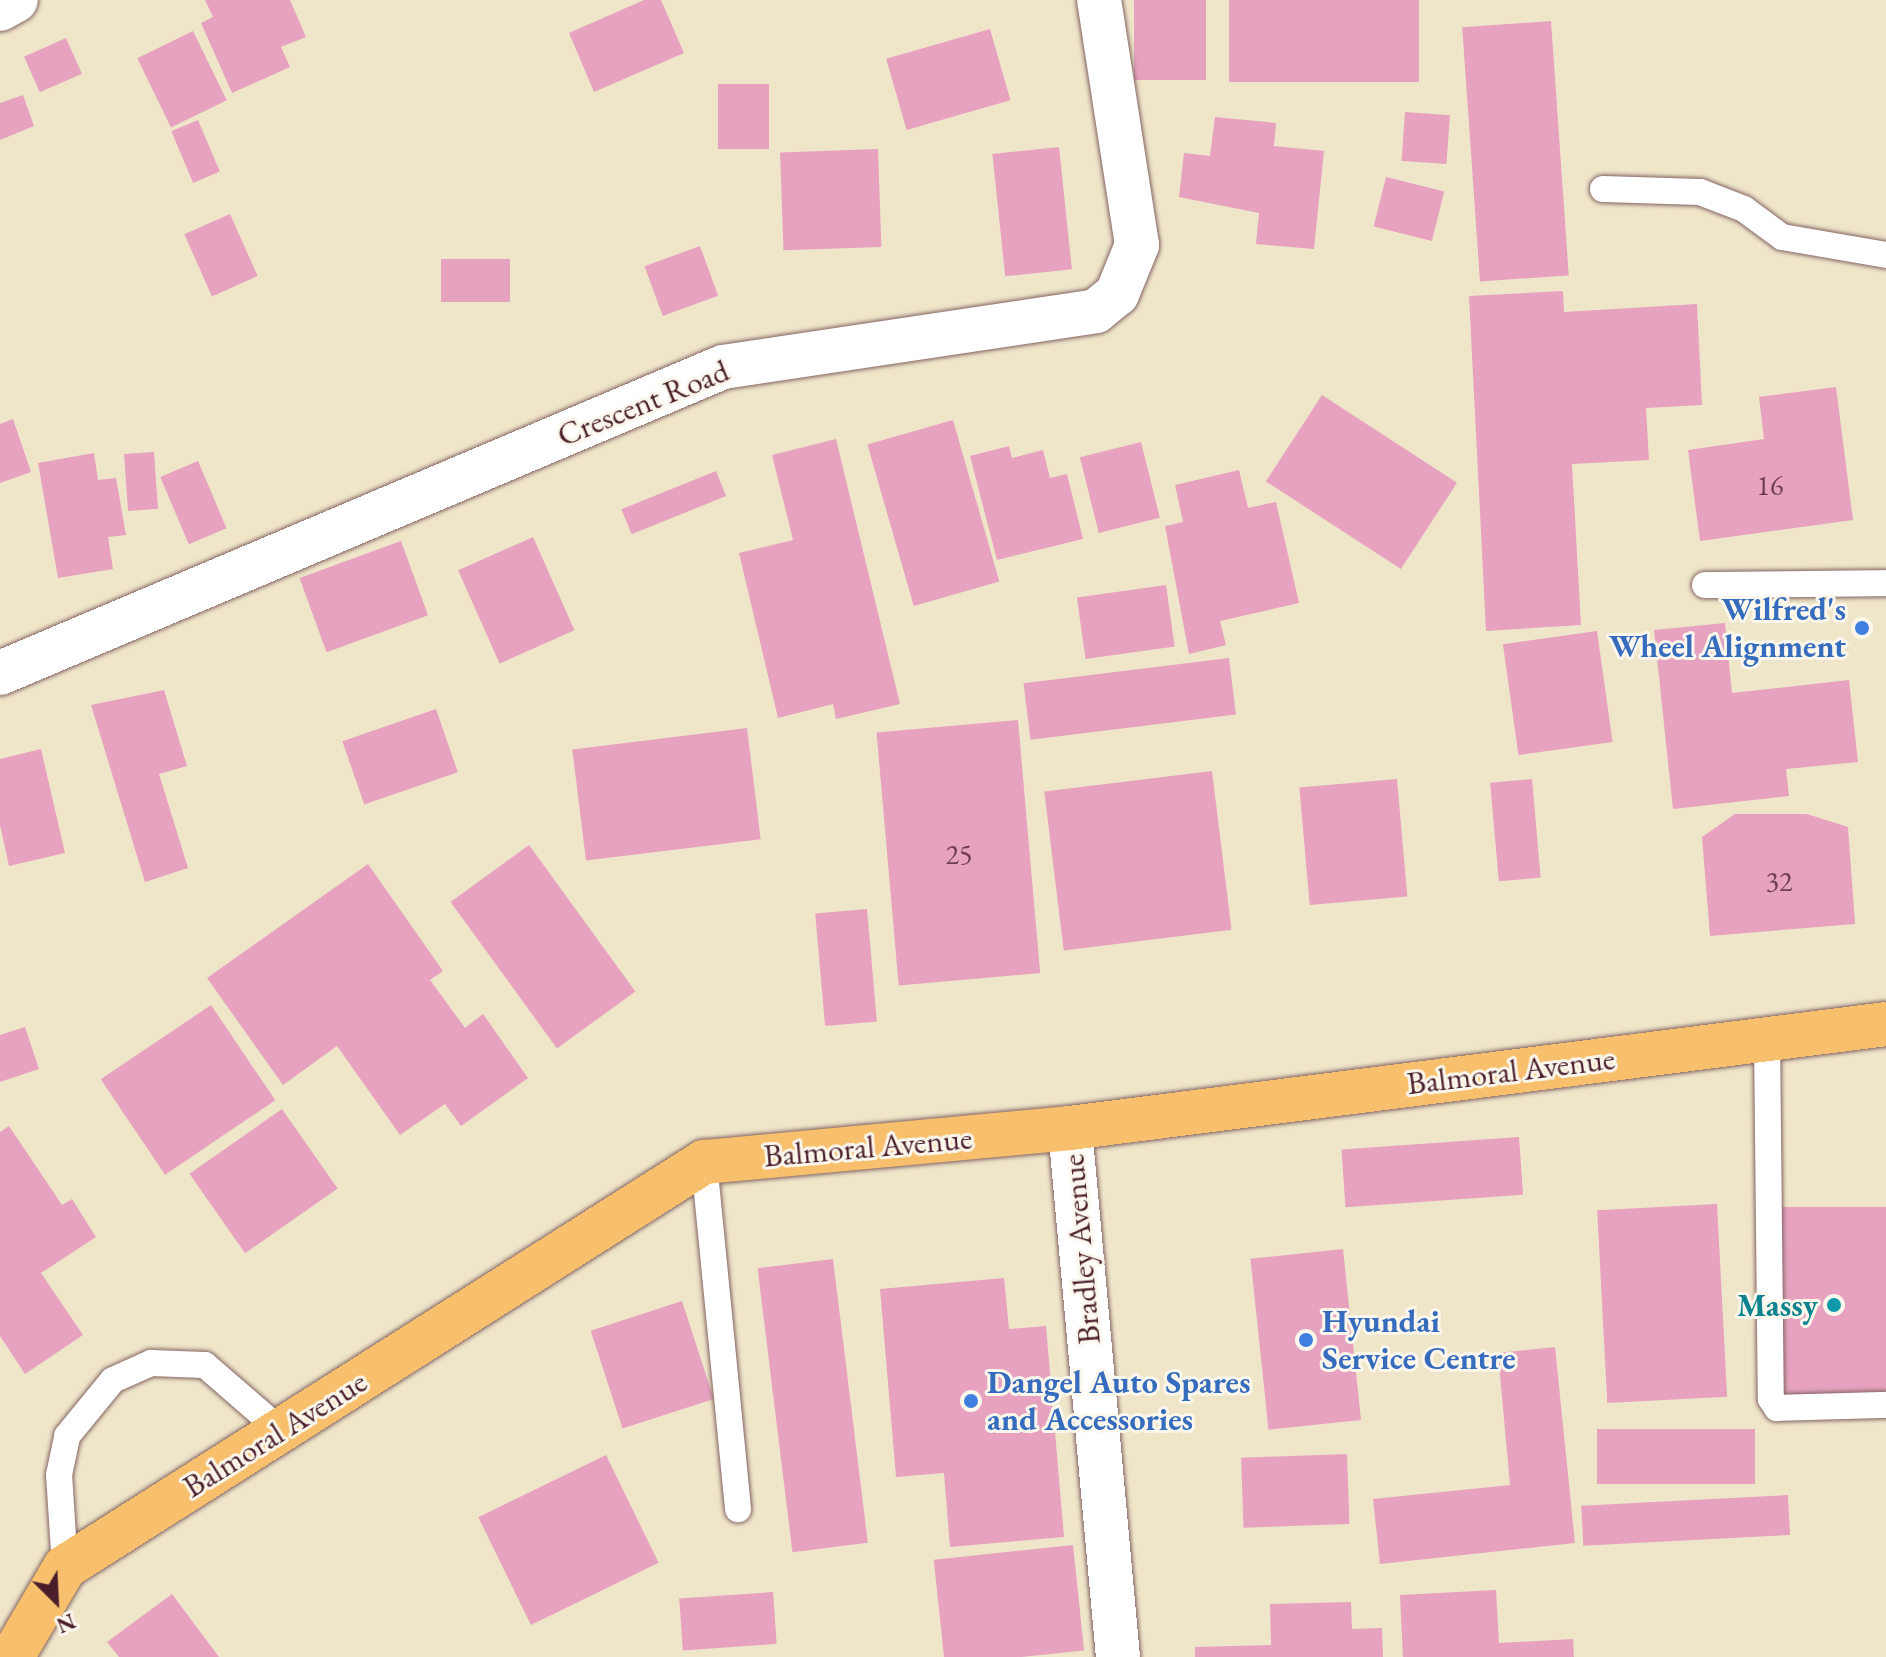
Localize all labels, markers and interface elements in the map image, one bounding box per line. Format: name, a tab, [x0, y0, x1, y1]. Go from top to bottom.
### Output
street label: Crescent Road	[552, 351, 734, 455]
house number: 16	[1757, 468, 1783, 502]
place label: Wilfred's Wheel Alignment	[1609, 591, 1846, 666]
marker: Wilfred's Wheel Alignment	[1853, 619, 1871, 637]
house number: 25	[946, 837, 972, 871]
house number: 32	[1766, 864, 1792, 898]
street label: Balmoral Avenue	[1405, 1039, 1617, 1103]
street label: Balmoral Avenue	[762, 1119, 974, 1175]
street label: Bradley Avenue	[1054, 1152, 1108, 1346]
place label: Massy	[1737, 1286, 1818, 1324]
marker: Massy	[1825, 1296, 1843, 1314]
place label: Hyundai Service Centre	[1322, 1303, 1515, 1378]
marker: Hyundai Service Centre	[1297, 1331, 1315, 1349]
street label: Balmoral Avenue	[176, 1362, 374, 1506]
place label: Dangel Auto Spares and Accessories	[987, 1364, 1250, 1439]
marker: Dangel Auto Spares and Accessories	[962, 1392, 980, 1410]
north arrow	[16, 1561, 96, 1641]
text: N	[52, 1607, 80, 1640]

